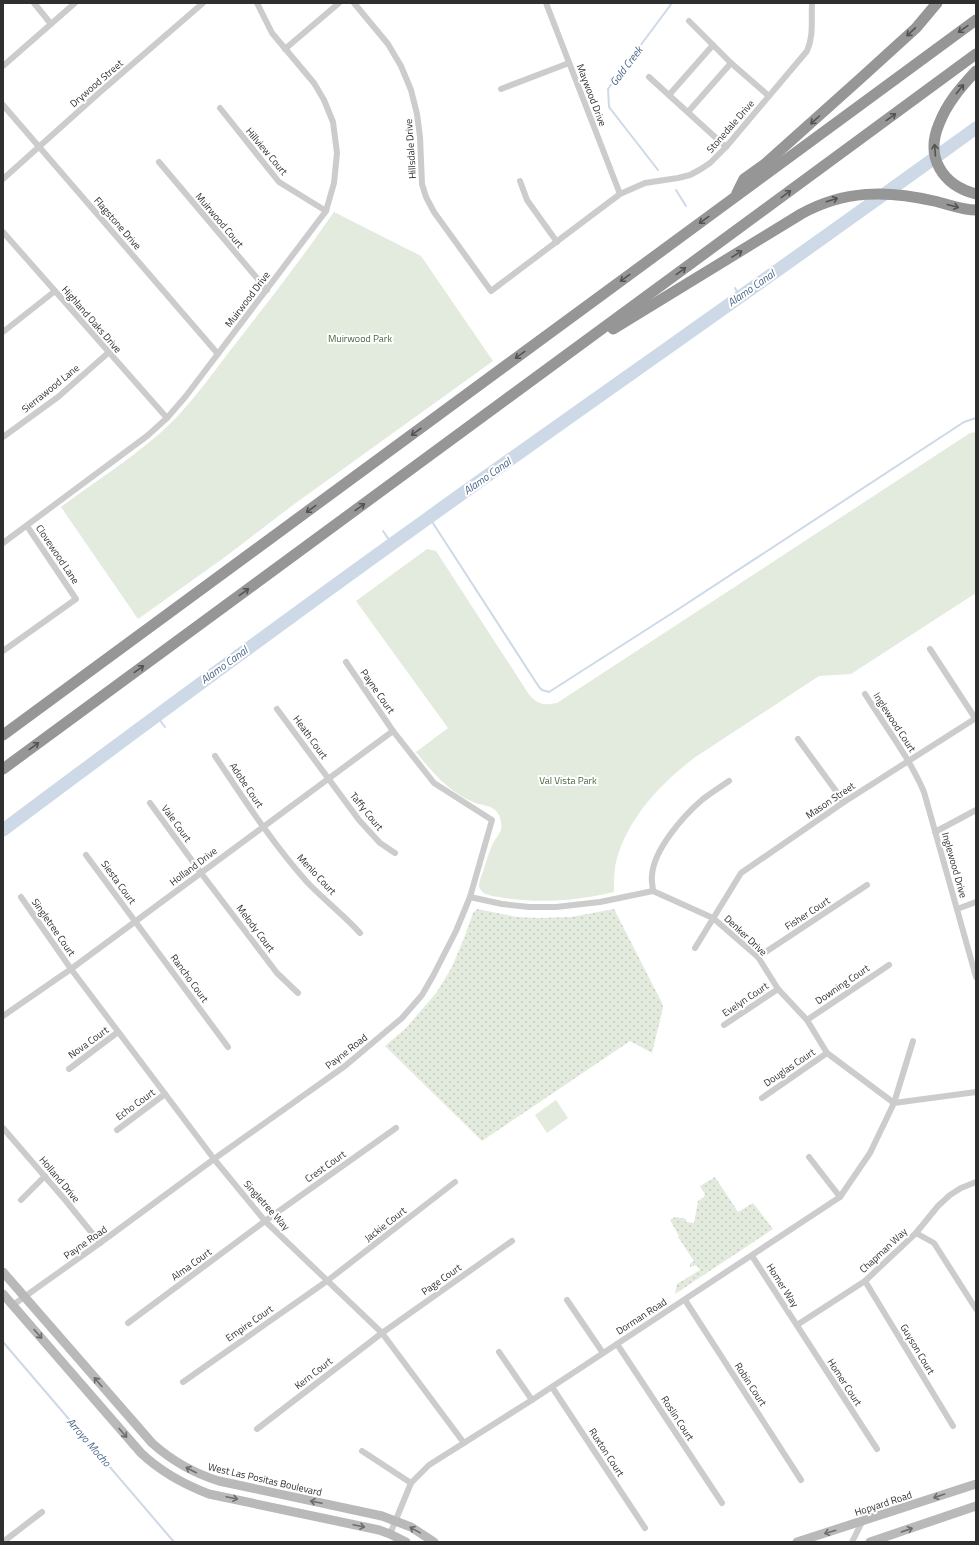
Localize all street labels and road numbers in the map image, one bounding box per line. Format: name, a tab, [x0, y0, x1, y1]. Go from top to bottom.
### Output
street label: Drywood Street	[66, 56, 127, 111]
street label: Maywood Drive	[573, 62, 610, 129]
street label: Stonedale Drive	[703, 96, 758, 156]
street label: Hillsdale Drive	[401, 119, 420, 179]
street label: Hillview Court	[242, 124, 291, 179]
street label: Muirwood Court	[192, 189, 247, 252]
street label: Flagstone Drive	[90, 194, 145, 253]
street label: Muirwood Drive	[221, 268, 274, 331]
street label: Highland Oaks Drive	[58, 282, 125, 356]
street label: Sierrawood Lane	[18, 360, 82, 416]
street label: Clovewood Lane	[32, 522, 83, 587]
street label: Payne Court	[357, 666, 399, 717]
street label: Inglewood Court	[870, 689, 920, 756]
street label: Heath Court	[290, 712, 332, 763]
street label: Adobe Court	[226, 760, 268, 811]
street label: Mason Street	[803, 778, 858, 822]
street label: Taffy Court	[346, 789, 387, 834]
street label: Vale Court	[158, 801, 196, 845]
street label: Inglewood Drive	[938, 830, 971, 900]
street label: Holland Drive	[166, 843, 220, 889]
street label: Menlo Court	[294, 850, 340, 899]
street label: Siesta Court	[98, 857, 140, 908]
street label: Fisher Court	[782, 893, 833, 934]
street label: Singletree Court	[28, 895, 79, 960]
street label: Melody Court	[233, 901, 279, 956]
street label: Denker Drive	[721, 911, 771, 959]
street label: Rancho Court	[167, 951, 213, 1006]
street label: Downing Court	[812, 960, 873, 1008]
street label: Evelyn Court	[719, 978, 772, 1020]
street label: Nova Court	[65, 1022, 112, 1062]
street label: Payne Road	[322, 1030, 371, 1073]
street label: Douglas Court	[761, 1044, 818, 1090]
street label: Echo Court	[112, 1085, 159, 1124]
street label: Crest Court	[302, 1146, 349, 1186]
street label: Holland Drive	[36, 1153, 83, 1206]
street label: Singletree Way	[240, 1177, 293, 1234]
street label: Jackie Court	[361, 1203, 410, 1246]
street label: Payne Road	[61, 1222, 110, 1263]
street label: Chapman Way	[856, 1224, 911, 1276]
street label: Alma Court	[168, 1244, 215, 1284]
street label: Page Court	[418, 1260, 465, 1299]
street label: Homer Way	[763, 1260, 802, 1310]
street label: Dorman Road	[613, 1294, 670, 1338]
street label: Empire Court	[223, 1301, 276, 1345]
street label: Guyson Court	[897, 1321, 939, 1378]
street label: Kern Court	[291, 1353, 336, 1393]
street label: Homer Court	[824, 1356, 866, 1409]
street label: Robin Court	[731, 1360, 771, 1409]
street label: Roslin Court	[657, 1393, 698, 1444]
street label: Ruxton Court	[585, 1425, 628, 1480]
street label: West Las Positas Boulevard	[206, 1459, 323, 1500]
street label: Hopyard Road	[853, 1487, 914, 1520]

